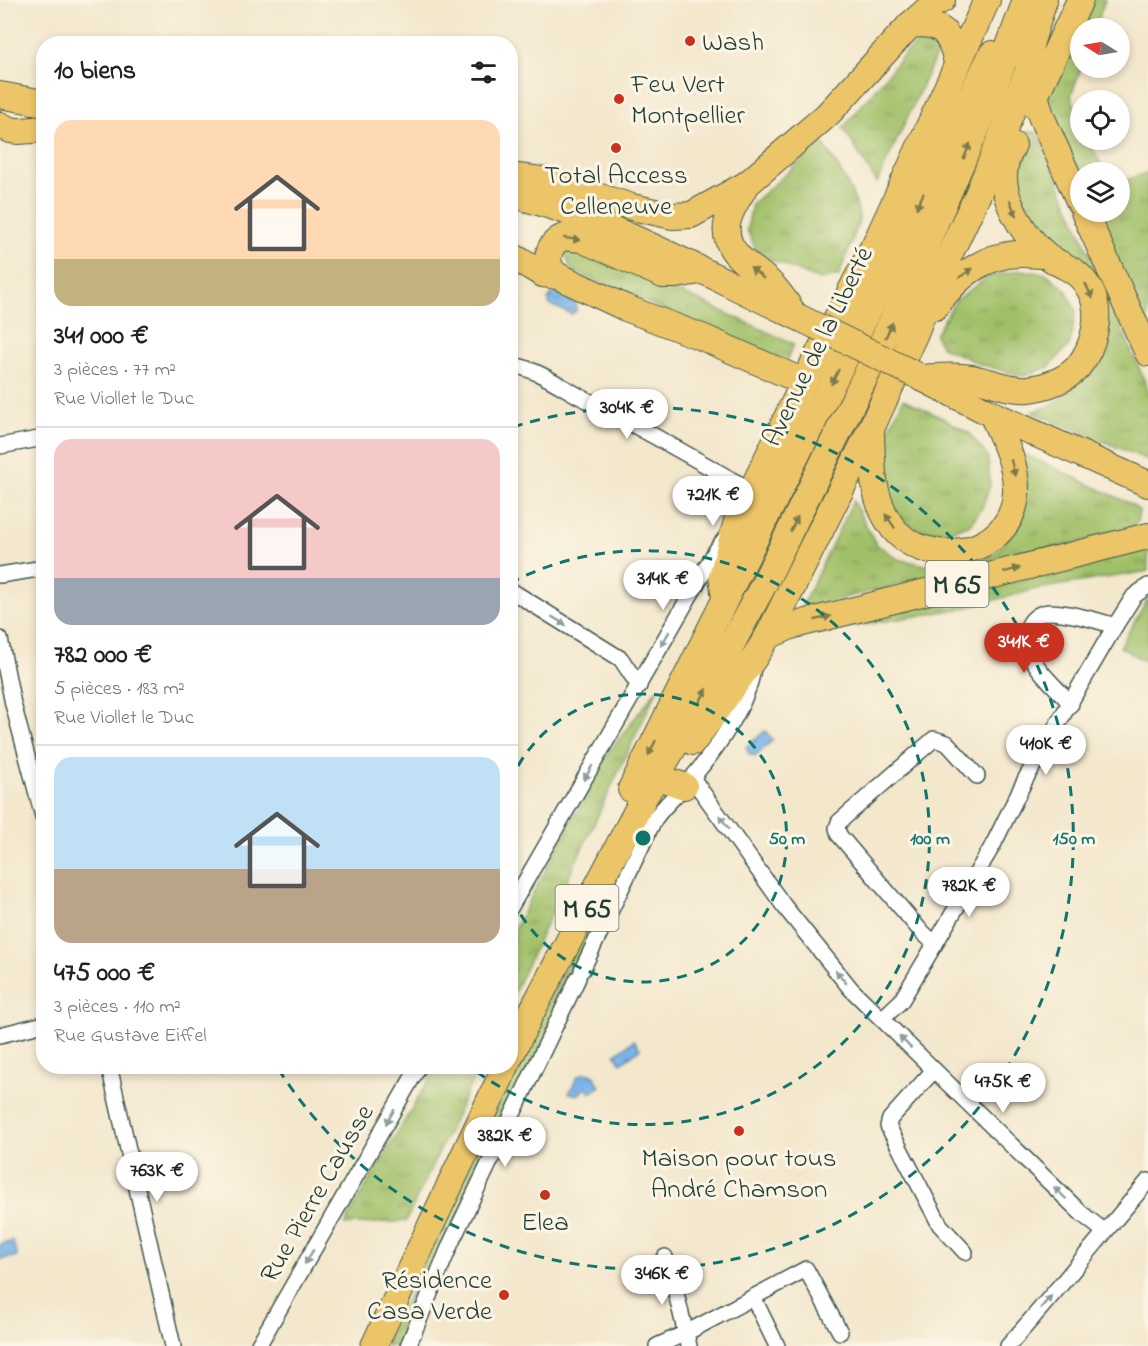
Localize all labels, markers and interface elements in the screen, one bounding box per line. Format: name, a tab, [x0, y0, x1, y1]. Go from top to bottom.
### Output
north arrow	[1070, 18, 1130, 78]
map controls	[1070, 18, 1130, 222]
place label: Wash	[702, 24, 764, 63]
marker: Wash	[683, 34, 697, 48]
text: 10 biens	[54, 53, 136, 91]
icon: filters	[467, 56, 500, 89]
place label: Feu Vert Montpellier	[630, 66, 746, 136]
button: locate	[1070, 90, 1130, 150]
marker: Feu Vert Montpellier	[612, 92, 626, 106]
marker: Total Access Celleneuve	[609, 141, 623, 155]
one-way arrow	[963, 142, 972, 160]
place label: Total Access Celleneuve	[544, 157, 688, 227]
icon: home	[223, 159, 331, 267]
button: layers	[1070, 162, 1130, 222]
one-way arrow	[915, 193, 924, 210]
one-way arrow	[1008, 200, 1018, 218]
one-way arrow	[563, 234, 582, 244]
street label: Avenue de la Liberté	[754, 240, 885, 454]
one-way arrow	[749, 266, 765, 279]
one-way arrow	[958, 268, 974, 279]
one-way arrow	[1084, 282, 1094, 300]
text: 341 000 €	[54, 318, 149, 356]
one-way arrow	[884, 321, 893, 338]
text: 3 pièces · 77 m²	[54, 356, 176, 385]
one-way arrow	[830, 368, 840, 386]
text: Rue Viollet le Duc	[54, 385, 194, 414]
pin: 304K €	[578, 389, 676, 440]
text: 304K €	[600, 394, 654, 423]
one-way arrow	[1009, 459, 1019, 477]
pin: 721K €	[664, 476, 762, 527]
icon: home	[223, 478, 331, 586]
text: 721K €	[686, 481, 740, 510]
one-way arrow	[884, 513, 895, 530]
one-way arrow	[789, 515, 798, 532]
pin: 314K €	[614, 560, 712, 611]
road number: M 65	[926, 561, 988, 607]
one-way arrow	[1003, 564, 1021, 574]
text: 314K €	[637, 565, 689, 594]
one-way arrow	[814, 613, 833, 623]
one-way arrow	[551, 616, 567, 627]
pin: 341K €	[975, 623, 1073, 674]
text: 341K €	[998, 628, 1050, 657]
one-way arrow	[661, 631, 671, 648]
text: 782 000 €	[54, 637, 152, 675]
text: 5 pièces · 183 m²	[54, 675, 185, 704]
one-way arrow	[698, 687, 708, 704]
text: Rue Viollet le Duc	[54, 704, 194, 733]
pin: 410K €	[997, 725, 1095, 776]
text: 410K €	[1020, 730, 1072, 759]
one-way arrow	[647, 739, 657, 757]
one-way arrow	[583, 765, 594, 781]
icon: home	[223, 796, 331, 904]
one-way arrow	[718, 814, 730, 829]
text: 50 m	[769, 827, 805, 853]
text: 100 m	[910, 827, 950, 853]
text: 150 m	[1053, 827, 1095, 853]
centre of rings	[633, 828, 653, 848]
pin: 782K €	[920, 867, 1018, 918]
text: 782K €	[942, 872, 996, 901]
road number: M 65	[556, 885, 618, 931]
text: 475 000 €	[54, 955, 155, 993]
one-way arrow	[835, 969, 848, 985]
text: 3 pièces · 110 m²	[54, 993, 181, 1022]
text: Rue Gustave Eiffel	[54, 1022, 207, 1051]
one-way arrow	[899, 1036, 913, 1050]
pin: 475K €	[954, 1063, 1052, 1114]
text: 475K €	[975, 1068, 1031, 1097]
street label: Rue Pierre Causse	[251, 1097, 386, 1291]
one-way arrow	[385, 1109, 395, 1126]
pin: 382K €	[456, 1117, 554, 1168]
text: 382K €	[478, 1122, 532, 1151]
marker: Maison pour tous André Chamson	[732, 1124, 746, 1138]
place label: Maison pour tous André Chamson	[641, 1140, 837, 1210]
pin: 763K €	[108, 1152, 206, 1203]
text: 763K €	[130, 1157, 184, 1186]
one-way arrow	[1053, 1186, 1068, 1200]
marker: Elea	[538, 1188, 552, 1202]
place label: Elea	[521, 1204, 569, 1243]
one-way arrow	[303, 1249, 314, 1265]
pin: 346K €	[613, 1255, 711, 1306]
text: 346K €	[635, 1260, 689, 1289]
place label: Résidence Casa Verde	[367, 1262, 493, 1332]
marker: Résidence Casa Verde	[497, 1288, 511, 1302]
one-way arrow	[1039, 1295, 1052, 1310]

